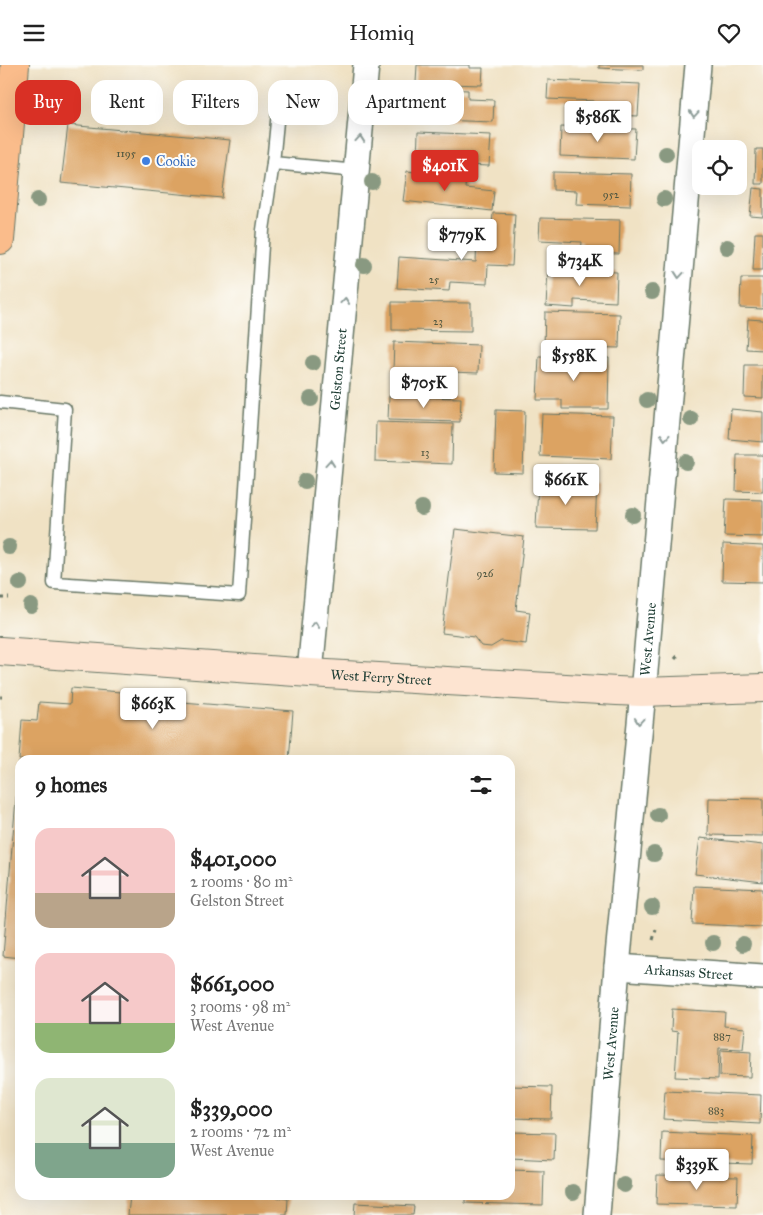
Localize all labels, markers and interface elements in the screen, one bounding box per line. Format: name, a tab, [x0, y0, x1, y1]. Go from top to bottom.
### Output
icon: menu	[20, 19, 48, 47]
text: Homiq	[349, 19, 414, 46]
icon: heart	[715, 19, 743, 47]
chip: Buy	[15, 80, 81, 125]
chip: Rent	[91, 80, 163, 125]
chip: Filters	[173, 80, 258, 125]
chip: New	[268, 80, 338, 125]
chip: Apartment	[348, 80, 464, 125]
pin: $586K	[563, 101, 633, 143]
text: $586K	[575, 107, 621, 126]
one-way arrow	[688, 110, 699, 118]
one-way arrow	[354, 135, 365, 143]
map controls	[692, 140, 747, 195]
button: locate	[692, 140, 747, 195]
house number: 1195	[116, 147, 136, 160]
pin: $401K	[410, 149, 480, 192]
place label: Cookie	[156, 153, 196, 170]
marker: Cookie	[140, 155, 152, 167]
text: $401K	[422, 156, 468, 175]
house number: 952	[603, 188, 620, 201]
pin: $779K	[427, 219, 497, 261]
text: $779K	[439, 225, 485, 244]
pin: $734K	[545, 245, 615, 287]
text: $734K	[558, 251, 602, 270]
one-way arrow	[674, 272, 685, 280]
house number: 25	[429, 273, 439, 286]
one-way arrow	[339, 297, 350, 305]
house number: 23	[433, 315, 443, 328]
street label: Gelston Street	[326, 327, 350, 411]
pin: $558K	[539, 339, 609, 382]
text: $558K	[552, 346, 596, 365]
pin: $705K	[389, 367, 459, 409]
text: $705K	[401, 373, 447, 392]
one-way arrow	[660, 434, 671, 442]
house number: 13	[421, 446, 429, 459]
one-way arrow	[324, 459, 335, 467]
pin: $661K	[531, 463, 601, 506]
text: $661K	[544, 470, 588, 489]
house number: 926	[477, 567, 494, 580]
street label: West Avenue	[636, 602, 660, 677]
one-way arrow	[309, 621, 320, 629]
street label: West Ferry Street	[330, 666, 432, 689]
pin: $663K	[118, 687, 188, 730]
text: $663K	[131, 694, 175, 713]
one-way arrow	[634, 717, 645, 725]
icon: filters	[467, 771, 495, 799]
text: 9 homes	[35, 772, 107, 798]
text: $401,000	[190, 846, 277, 872]
icon: home	[75, 848, 135, 908]
text: 2 rooms · 80 m²	[190, 872, 293, 891]
text: Gelston Street	[190, 891, 284, 910]
street label: Arkansas Street	[643, 960, 734, 983]
text: $661,000	[190, 971, 274, 997]
icon: home	[75, 973, 135, 1033]
text: 3 rooms · 98 m²	[190, 997, 290, 1016]
street label: West Avenue	[599, 1006, 622, 1081]
text: West Avenue	[190, 1016, 274, 1035]
house number: 887	[713, 1030, 731, 1043]
text: $339,000	[190, 1096, 273, 1122]
icon: home	[75, 1098, 135, 1158]
house number: 883	[708, 1104, 724, 1117]
text: 2 rooms · 72 m²	[190, 1122, 291, 1141]
text: West Avenue	[190, 1141, 274, 1160]
pin: $339K	[662, 1149, 732, 1191]
text: $339K	[676, 1155, 718, 1174]

